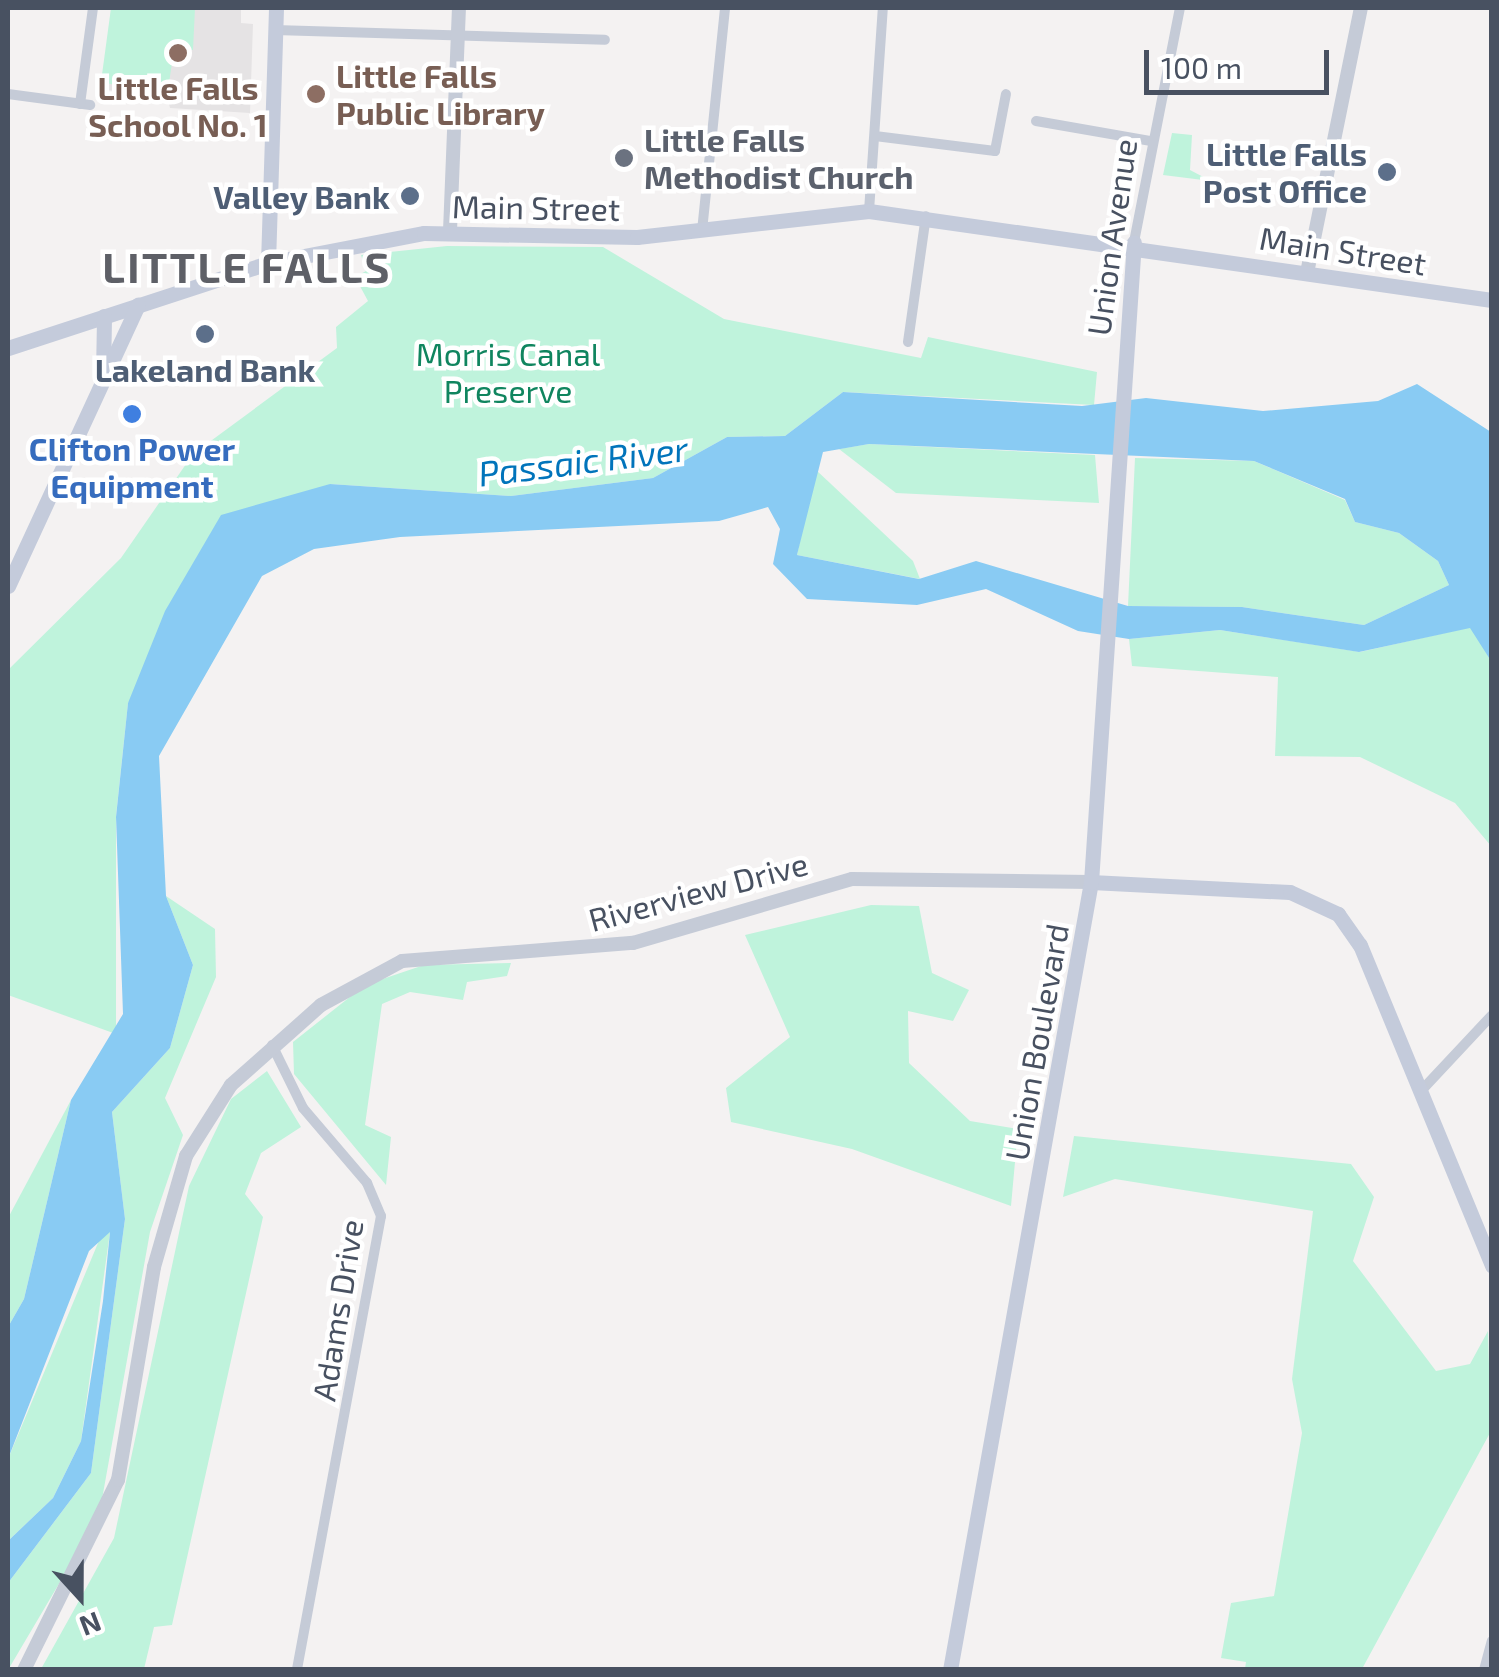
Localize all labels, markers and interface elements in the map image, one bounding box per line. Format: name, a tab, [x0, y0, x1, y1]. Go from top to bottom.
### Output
scale bar	[1149, 30, 1334, 92]
marker: Little Falls School No. 1	[167, 42, 189, 64]
text: 100 m	[1161, 49, 1242, 85]
place label: Little Falls Public Library	[336, 57, 545, 132]
place label: Little Falls School No. 1	[88, 69, 268, 144]
marker: Little Falls Public Library	[305, 83, 327, 105]
place label: Little Falls Methodist Church	[644, 121, 913, 196]
place label: Little Falls Post Office	[1203, 135, 1367, 210]
street label: Union Avenue	[1078, 136, 1144, 338]
marker: Little Falls Methodist Church	[613, 147, 635, 169]
marker: Little Falls Post Office	[1376, 161, 1398, 183]
place label: Valley Bank	[212, 177, 390, 215]
marker: Valley Bank	[399, 185, 421, 207]
street label: Main Street	[452, 186, 620, 228]
street label: Main Street	[1257, 218, 1429, 282]
district label: LITTLE FALLS	[102, 241, 392, 291]
marker: Lakeland Bank	[194, 323, 216, 345]
park label: Morris Canal Preserve	[416, 335, 600, 410]
place label: Lakeland Bank	[95, 350, 315, 388]
marker: Clifton Power Equipment	[121, 403, 143, 425]
water label: Passaic River	[476, 426, 690, 494]
place label: Clifton Power Equipment	[29, 430, 235, 505]
street label: Riverview Drive	[584, 843, 812, 939]
street label: Union Boulevard	[996, 921, 1076, 1163]
street label: Adams Drive	[304, 1217, 370, 1403]
north arrow	[30, 1547, 130, 1647]
text: N	[75, 1606, 106, 1645]

